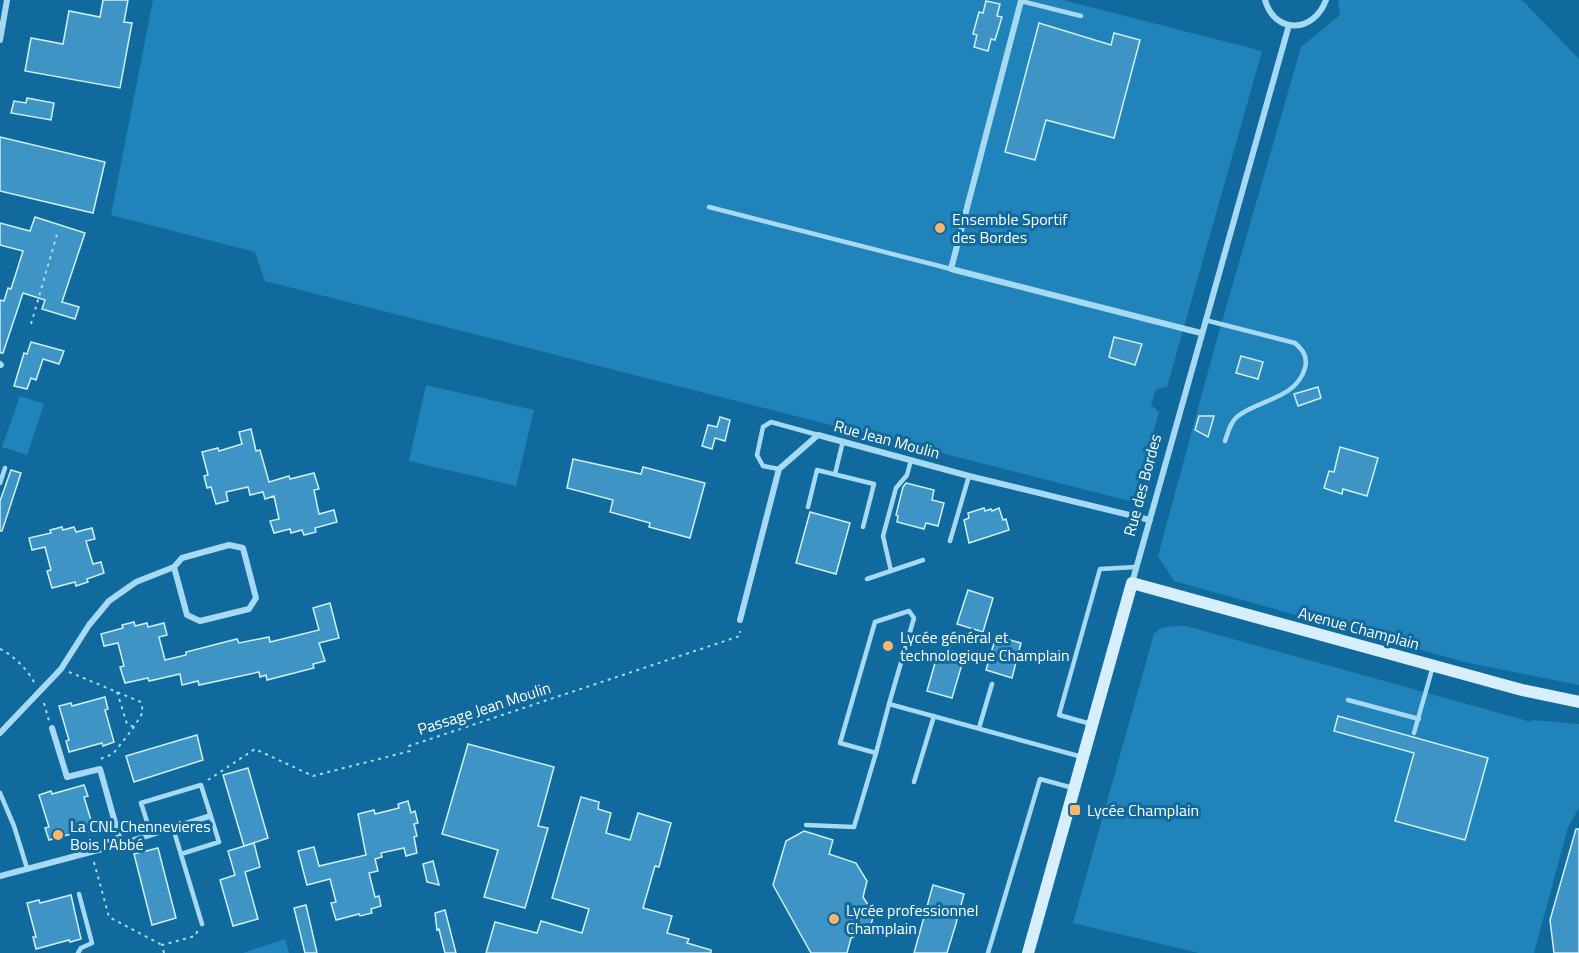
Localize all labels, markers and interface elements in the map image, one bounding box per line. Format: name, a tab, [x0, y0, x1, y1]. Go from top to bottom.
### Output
place label: Ensemble Sportif des Bordes	[952, 207, 1068, 249]
marker: Ensemble Sportif des Bordes	[933, 221, 947, 235]
street label: Rue Jean Moulin	[831, 413, 943, 465]
street label: Rue des Bordes	[1117, 431, 1167, 539]
street label: Avenue Champlain	[1296, 600, 1422, 656]
place label: Lycée général et technologique Champlain	[900, 625, 1070, 667]
marker: Lycée général et technologique Champlain	[881, 639, 895, 653]
street label: Passage Jean Moulin	[414, 675, 554, 741]
place label: Lycée Champlain	[1087, 798, 1199, 822]
marker: Lycée Champlain	[1068, 803, 1082, 817]
place label: La CNL Chennevieres Bois l'Abbé	[70, 814, 211, 856]
marker: La CNL Chennevieres Bois l'Abbé	[51, 828, 65, 842]
place label: Lycée professionnel Champlain	[846, 898, 978, 940]
marker: Lycée professionnel Champlain	[827, 912, 841, 926]

